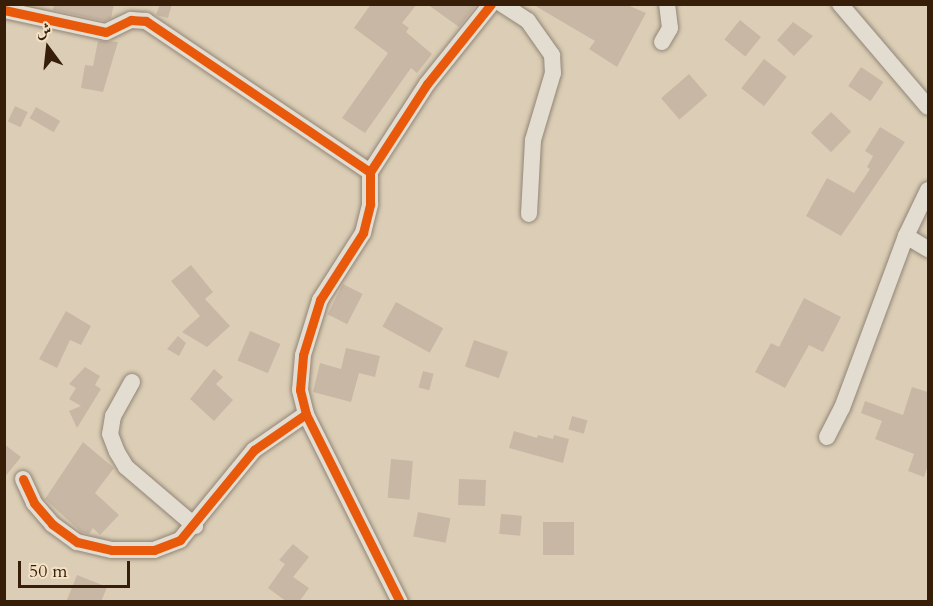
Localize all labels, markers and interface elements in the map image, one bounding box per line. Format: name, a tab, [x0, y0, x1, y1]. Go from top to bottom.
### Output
north arrow	[18, 18, 78, 78]
text: ش	[33, 18, 54, 43]
scale bar	[21, 549, 134, 587]
text: 50 m	[29, 559, 68, 584]

